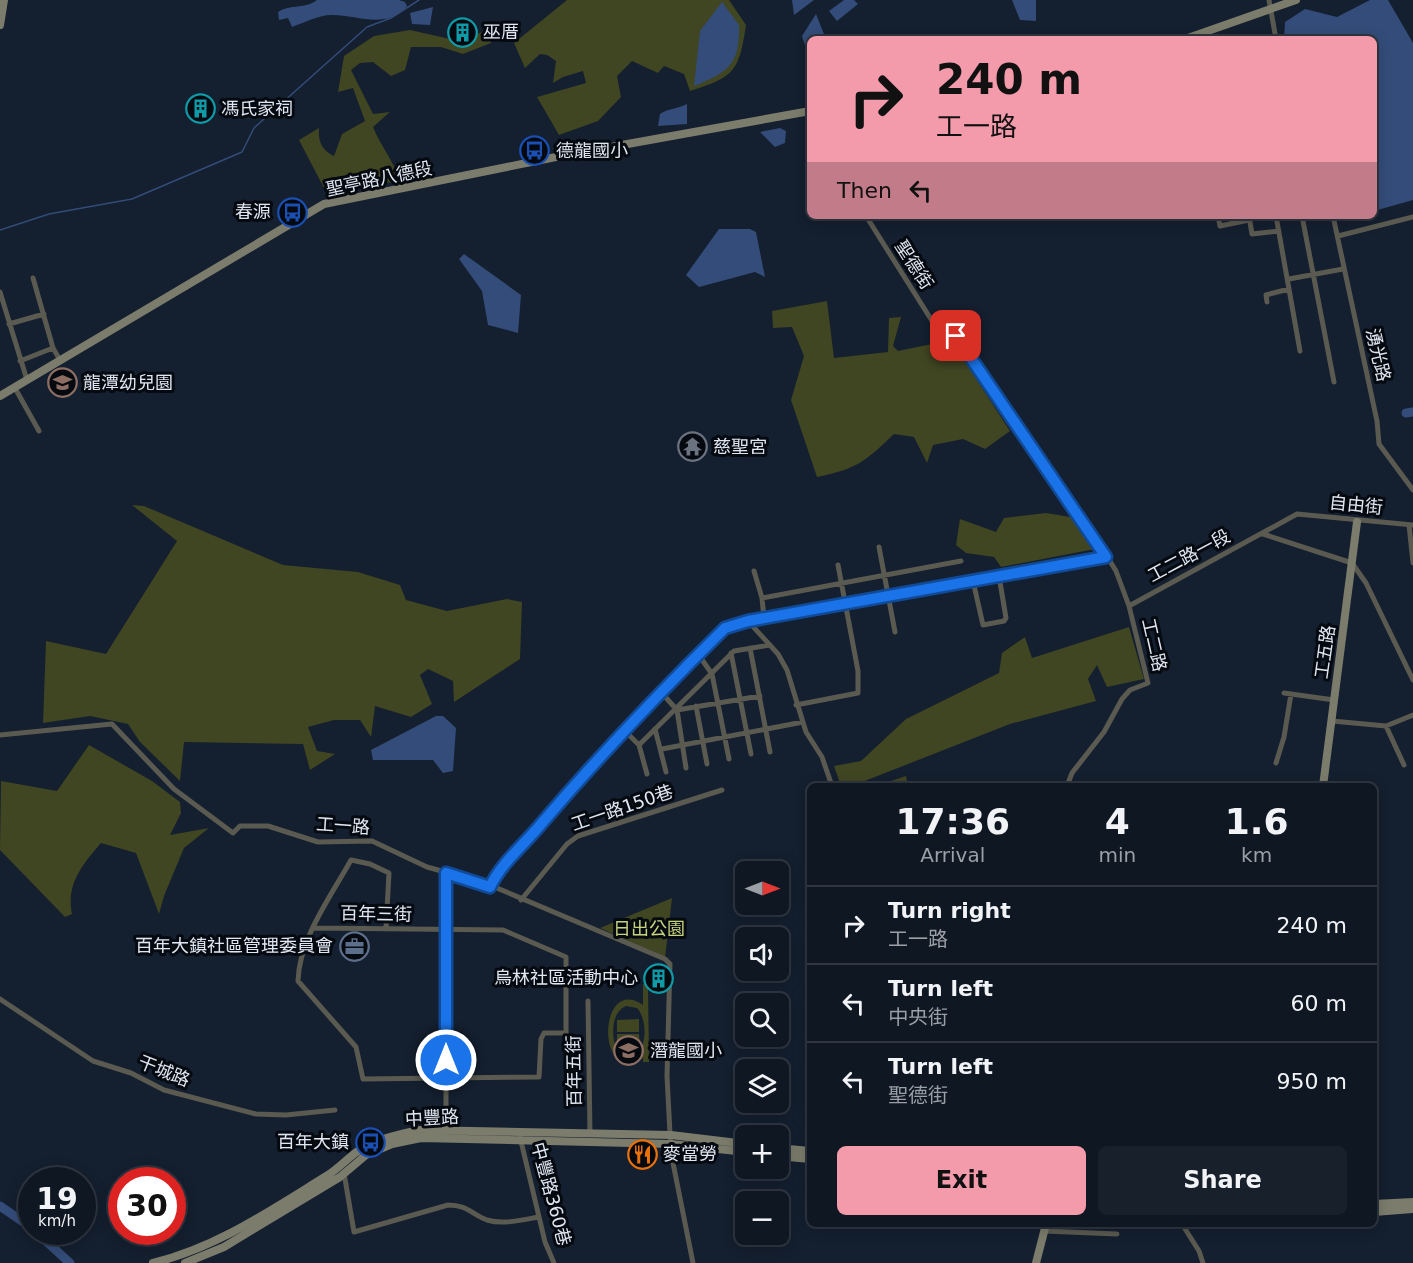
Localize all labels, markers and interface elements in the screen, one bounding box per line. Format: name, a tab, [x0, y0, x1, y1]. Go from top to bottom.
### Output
building icon: 巫厝	[446, 16, 478, 48]
place label: 巫厝	[483, 21, 519, 42]
text: 240 m	[936, 55, 1082, 104]
icon: right	[837, 60, 915, 138]
building icon: 馮氏家祠	[184, 93, 216, 125]
place label: 馮氏家祠	[221, 98, 293, 119]
text: 工一路	[936, 111, 1017, 142]
bus stop icon: 德龍國小	[519, 135, 551, 167]
place label: 德龍國小	[556, 140, 628, 161]
street label: 聖亭路八德段	[324, 157, 434, 200]
icon: left	[904, 174, 937, 207]
text: Then	[837, 178, 892, 203]
bus stop icon: 春源	[276, 196, 308, 228]
place label: 春源	[235, 201, 271, 222]
street label: 聖德街	[891, 236, 938, 293]
pin	[930, 310, 981, 361]
icon: arrive	[939, 319, 972, 352]
street label: 湧光路	[1362, 326, 1395, 384]
school or university icon: 龍潭幼兒園	[46, 367, 78, 399]
place label: 龍潭幼兒園	[83, 372, 173, 393]
temple icon: 慈聖宮	[676, 431, 708, 463]
place label: 慈聖宮	[713, 436, 767, 457]
street label: 自由街	[1328, 491, 1384, 518]
street label: 工二路一段	[1144, 525, 1233, 586]
street label: 工二路	[1138, 616, 1171, 674]
street label: 工五路	[1310, 624, 1339, 680]
street label: 工一路150巷	[568, 780, 676, 835]
text: 17:36	[895, 801, 1010, 842]
text: 4	[1105, 801, 1130, 842]
text: 1.6	[1225, 801, 1289, 842]
street label: 工一路	[315, 813, 371, 838]
text: Arrival	[920, 843, 985, 867]
text: min	[1099, 843, 1136, 867]
text: km	[1241, 843, 1272, 867]
north arrow	[735, 861, 789, 915]
map controls	[735, 861, 789, 1245]
text: Turn right	[888, 898, 1011, 923]
street label: 百年三街	[340, 902, 412, 925]
icon: right	[837, 909, 870, 942]
text: 240 m	[1277, 913, 1347, 938]
park label: 日出公園	[613, 918, 685, 939]
button: sound	[735, 927, 789, 981]
text: 工一路	[888, 927, 948, 951]
office icon: 百年大鎮社區管理委員會	[338, 930, 370, 962]
place label: 百年大鎮社區管理委員會	[135, 935, 333, 956]
building icon: 烏林社區活動中心	[643, 962, 675, 994]
place label: 烏林社區活動中心	[494, 967, 638, 988]
text: Turn left	[888, 976, 993, 1001]
icon: left	[837, 987, 870, 1020]
text: 60 m	[1291, 991, 1347, 1016]
button: search	[735, 993, 789, 1047]
text: 中央街	[888, 1005, 948, 1029]
position arrow	[414, 1028, 478, 1092]
street label: 百年五街	[562, 1035, 585, 1107]
school or university icon: 潛龍國小	[613, 1035, 645, 1067]
place label: 潛龍國小	[650, 1040, 722, 1061]
street label: 干城路	[135, 1051, 193, 1090]
text: Turn left	[888, 1054, 993, 1079]
button: layers	[735, 1059, 789, 1113]
icon: left	[837, 1065, 870, 1098]
text: 950 m	[1277, 1069, 1347, 1094]
text: 聖德街	[888, 1083, 948, 1107]
street label: 中豐路	[404, 1106, 459, 1129]
button: +	[735, 1125, 789, 1179]
bus stop icon: 百年大鎮	[354, 1126, 386, 1158]
place label: 百年大鎮	[277, 1131, 349, 1152]
restaurant icon: 麥當勞	[626, 1138, 658, 1170]
street label: 中豐路360巷	[528, 1140, 575, 1248]
place label: 麥當勞	[663, 1143, 717, 1164]
button: Exit	[837, 1146, 1086, 1215]
button: Share	[1098, 1146, 1347, 1215]
speed limit sign: 30	[108, 1167, 186, 1245]
text: 19	[36, 1181, 78, 1216]
button: −	[735, 1191, 789, 1245]
text: km/h	[38, 1212, 76, 1230]

